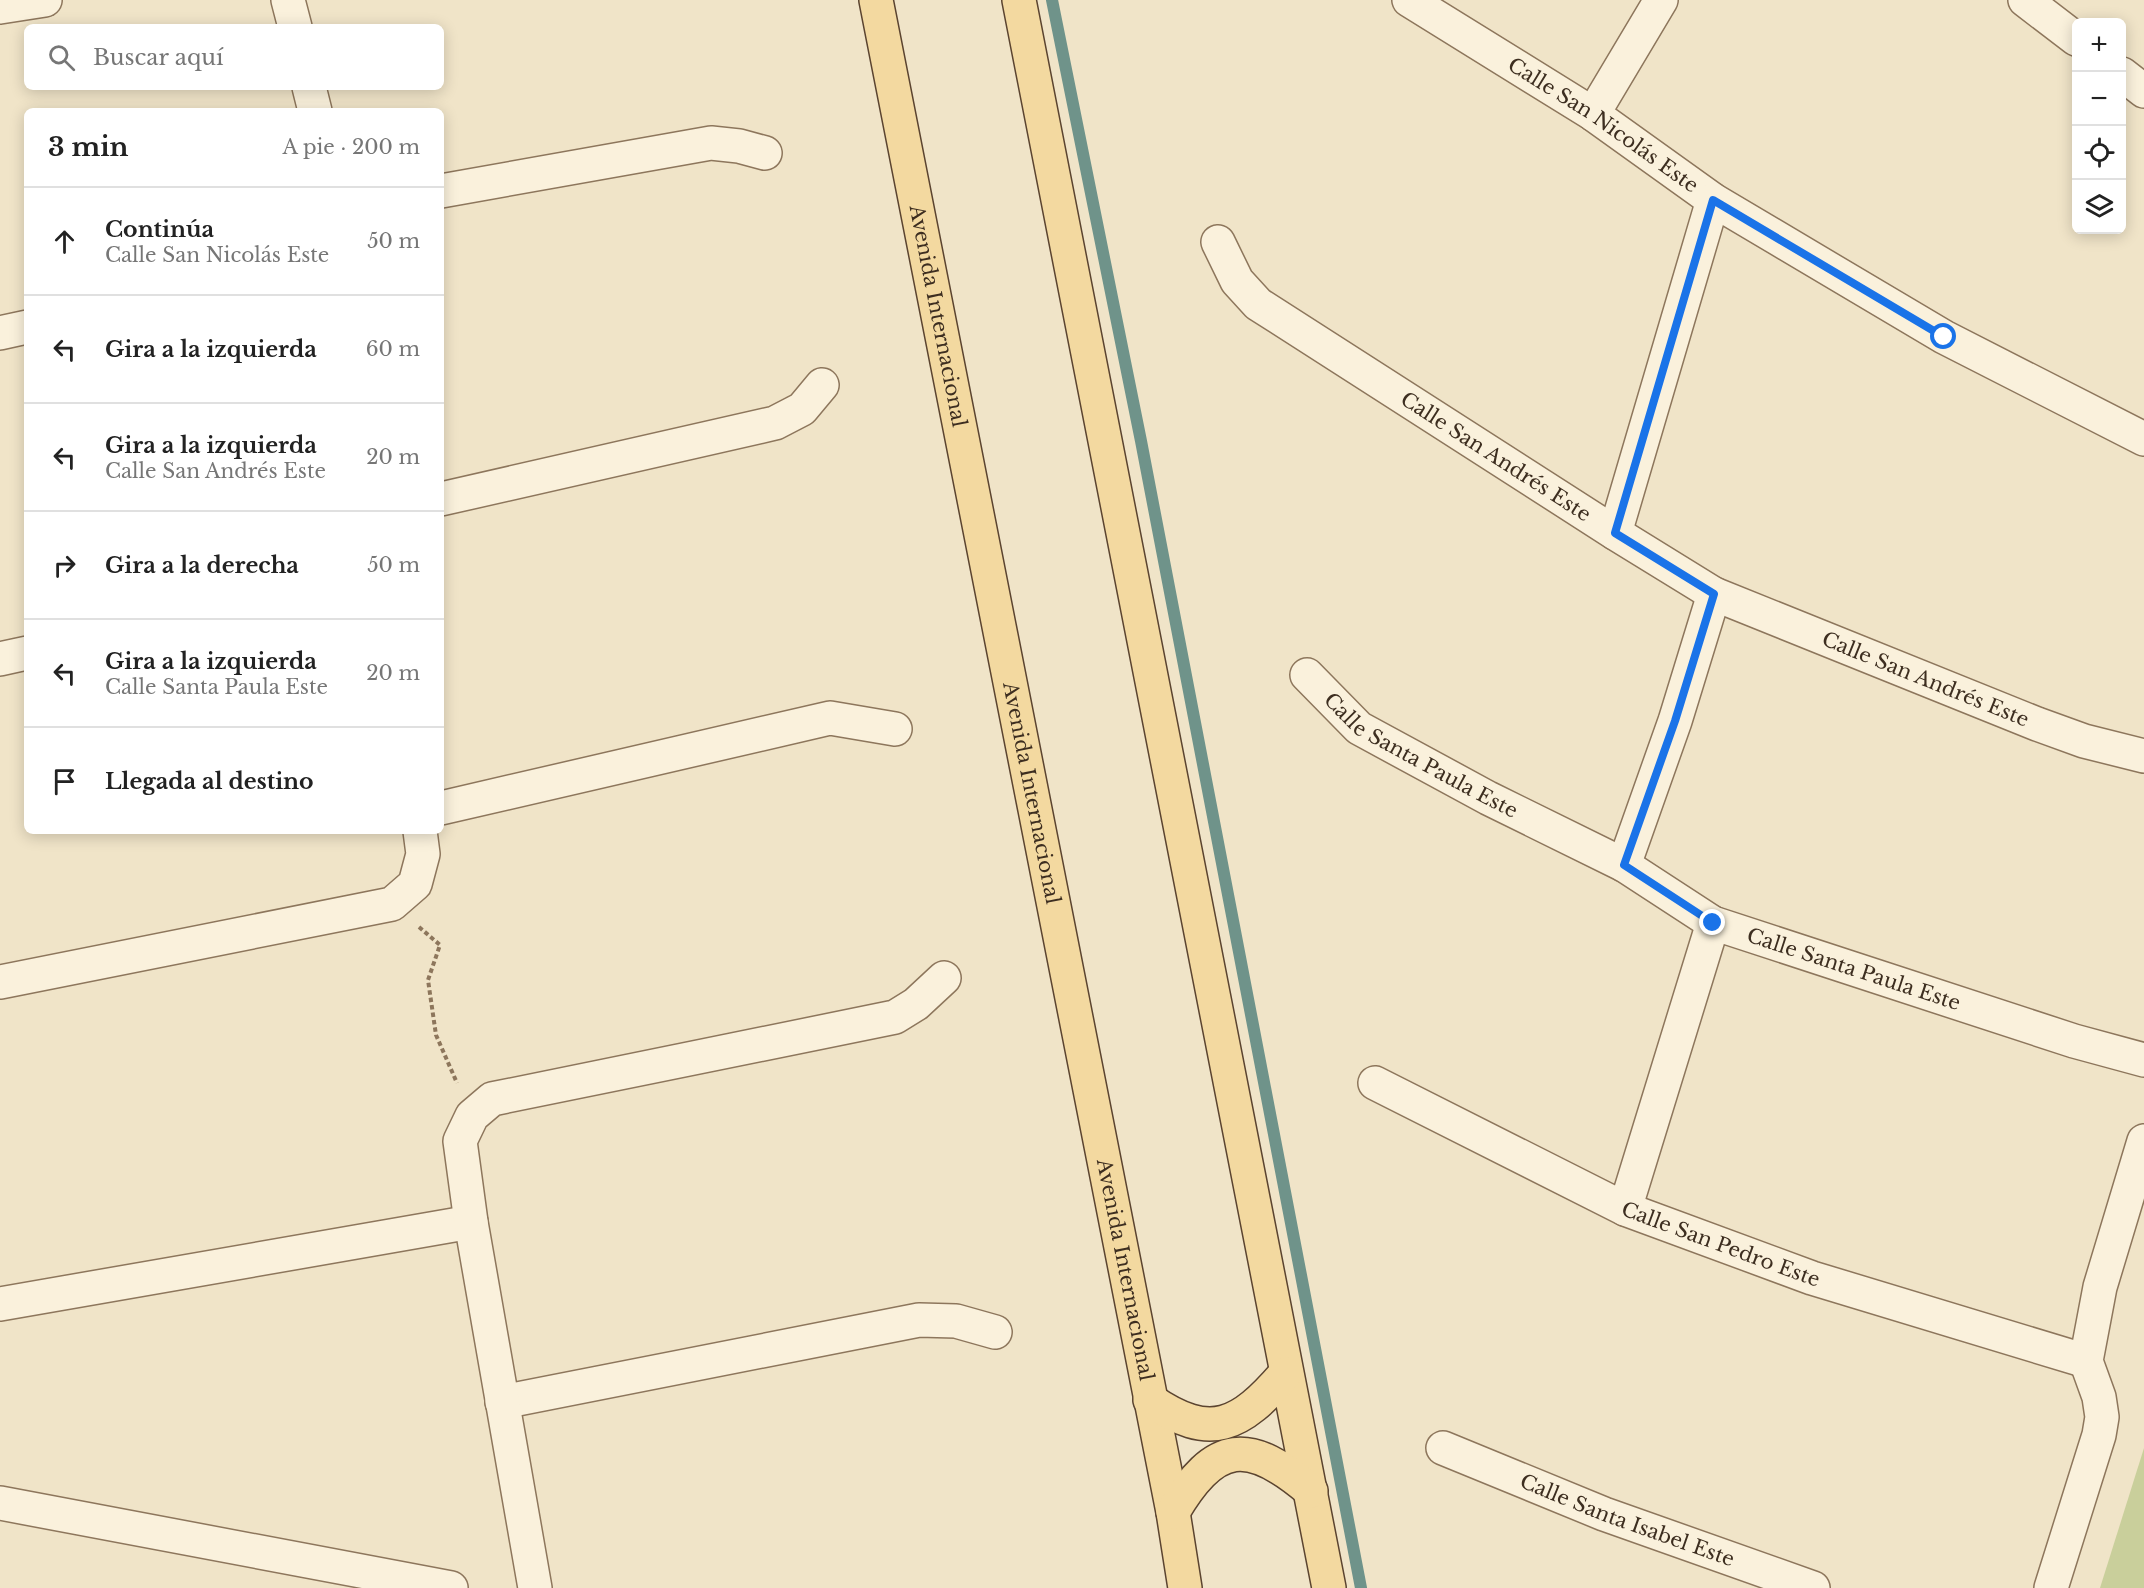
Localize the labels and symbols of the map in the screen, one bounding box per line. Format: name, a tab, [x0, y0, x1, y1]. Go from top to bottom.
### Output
street label: Calle San Nicolás Este	[1504, 52, 1703, 198]
street label: Avenida Internacional	[904, 202, 972, 429]
route start	[1930, 323, 1956, 349]
street label: Calle San Andrés Este	[1396, 387, 1595, 526]
street label: Calle San Andrés Este	[1819, 627, 2033, 732]
street label: Avenida Internacional	[998, 679, 1065, 906]
street label: Calle Santa Paula Este	[1319, 688, 1522, 823]
route end	[1699, 909, 1725, 935]
street label: Calle Santa Paula Este	[1744, 923, 1964, 1015]
street label: Avenida Internacional	[1092, 1156, 1159, 1383]
street label: Calle San Pedro Este	[1618, 1197, 1823, 1292]
street label: Calle Santa Isabel Este	[1517, 1469, 1738, 1571]

